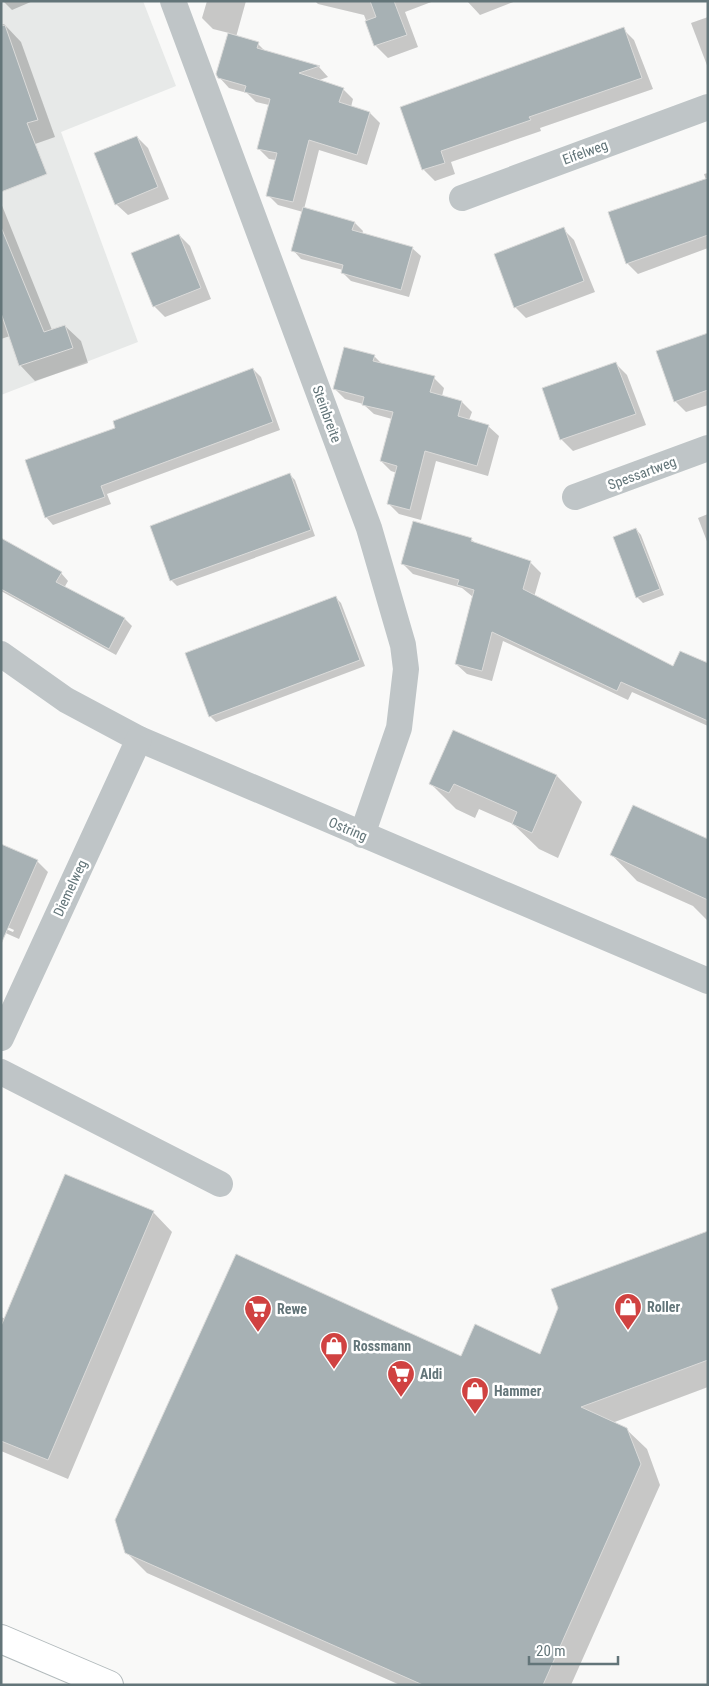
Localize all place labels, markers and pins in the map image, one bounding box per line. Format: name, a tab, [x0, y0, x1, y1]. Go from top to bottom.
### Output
shop icon: Roller	[613, 1292, 643, 1331]
supermarket icon: Rewe	[243, 1294, 273, 1333]
place label: Roller	[647, 1299, 680, 1315]
place label: Rewe	[277, 1301, 307, 1317]
shop icon: Rossmann	[319, 1331, 349, 1370]
place label: Rossmann	[353, 1338, 411, 1354]
supermarket icon: Aldi	[386, 1359, 416, 1398]
place label: Aldi	[420, 1366, 442, 1382]
shop icon: Hammer	[460, 1376, 490, 1415]
place label: Hammer	[494, 1383, 542, 1399]

